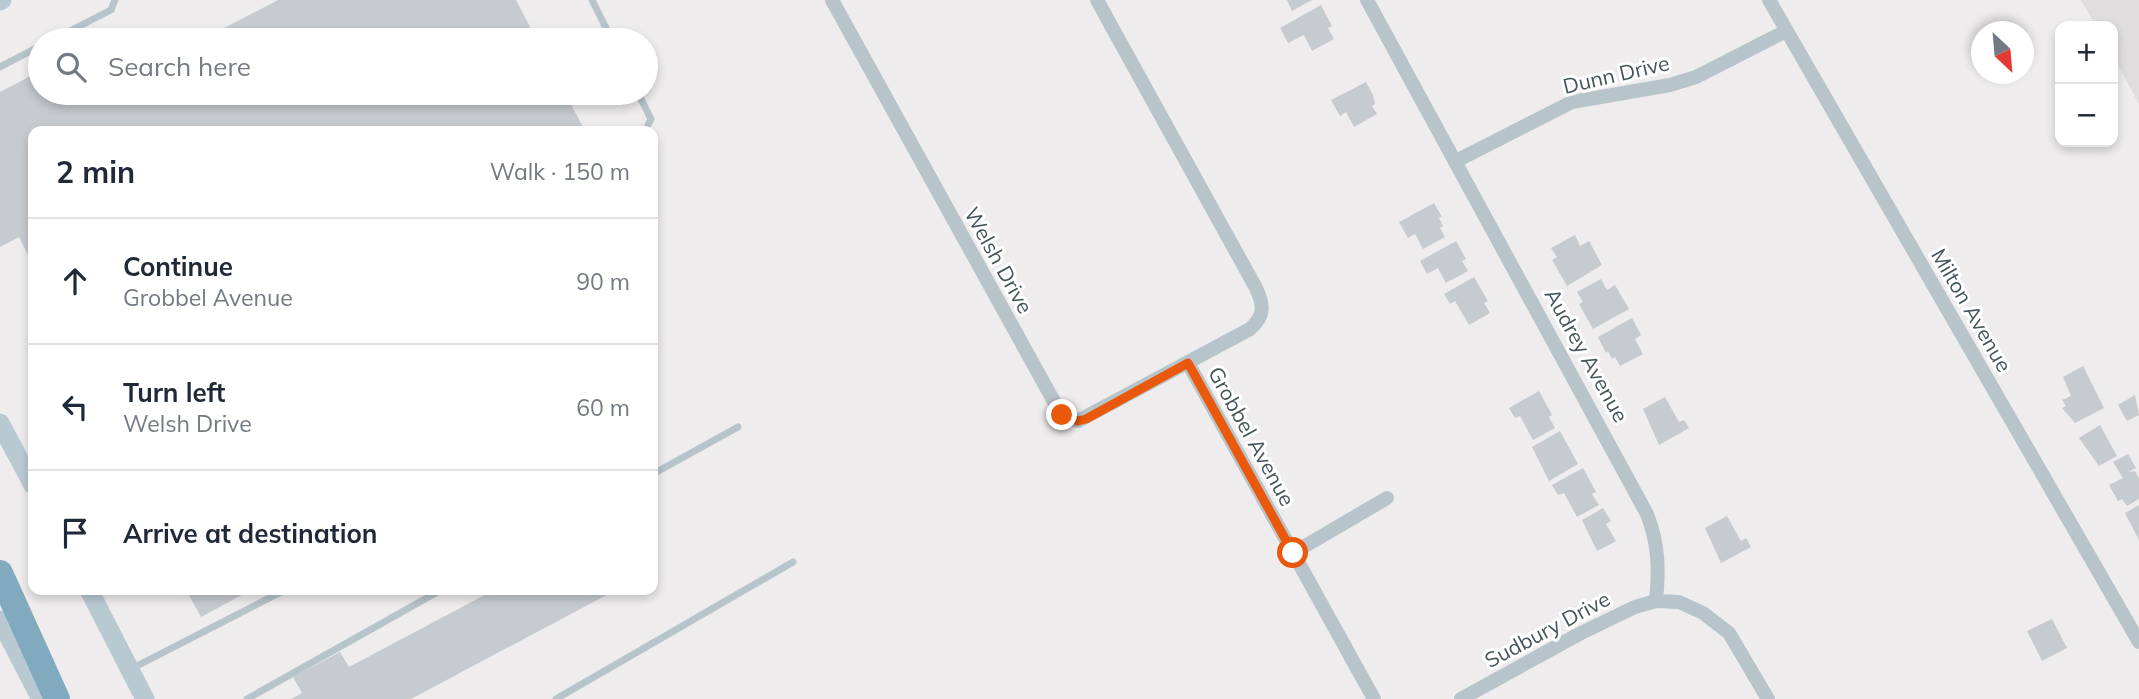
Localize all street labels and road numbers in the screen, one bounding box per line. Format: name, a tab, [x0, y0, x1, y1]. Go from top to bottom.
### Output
street label: Dunn Drive	[1560, 49, 1672, 99]
street label: Welsh Drive	[959, 202, 1039, 318]
street label: Milton Avenue	[1926, 244, 2018, 376]
street label: Audrey Avenue	[1540, 284, 1634, 426]
street label: Grobbel Avenue	[1203, 362, 1301, 510]
street label: Sudbury Drive	[1480, 585, 1614, 673]

